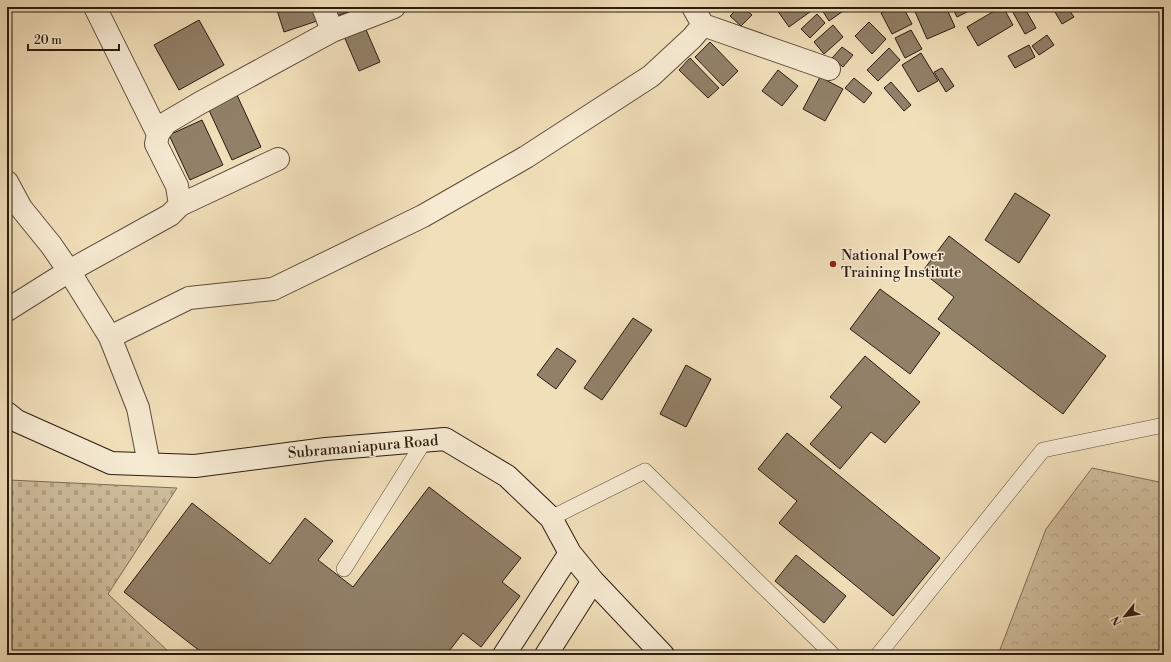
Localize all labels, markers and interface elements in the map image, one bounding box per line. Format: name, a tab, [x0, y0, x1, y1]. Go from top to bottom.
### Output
scale bar	[28, 26, 119, 52]
text: 20 m	[34, 33, 62, 48]
place label: National Power Training Institute	[841, 246, 962, 282]
marker: National Power Training Institute	[828, 259, 838, 269]
street label: Subramaniapura Road	[287, 431, 440, 463]
north arrow	[1105, 596, 1145, 636]
text: N	[1109, 613, 1125, 628]

